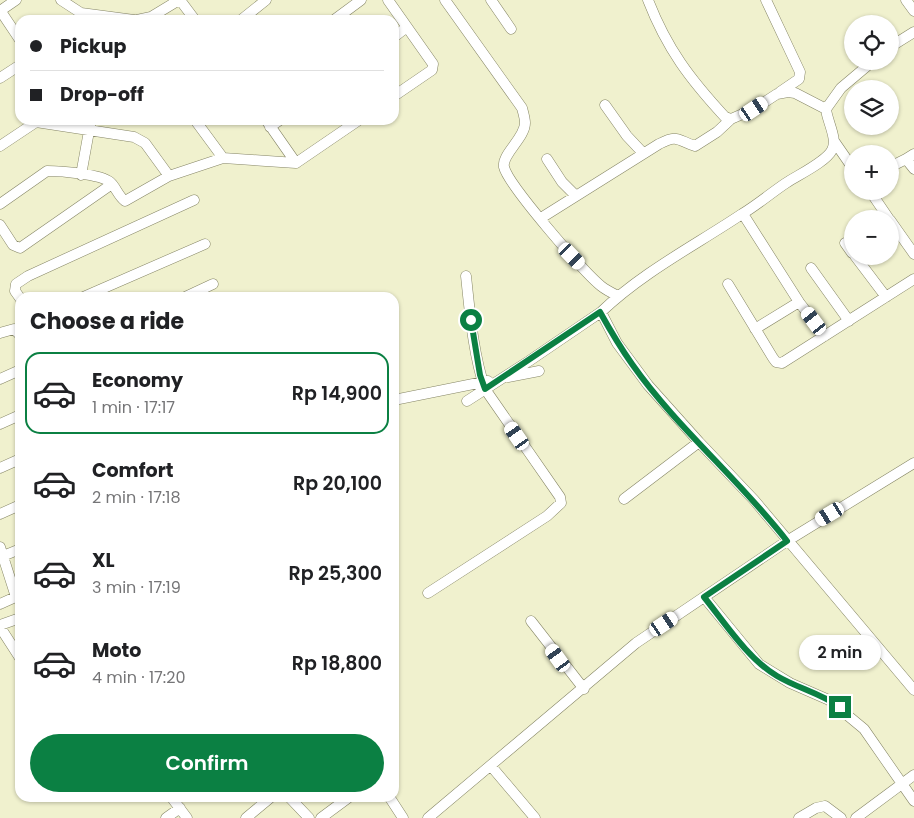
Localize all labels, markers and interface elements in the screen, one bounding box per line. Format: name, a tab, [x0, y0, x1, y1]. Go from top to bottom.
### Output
map controls	[844, 15, 899, 265]
button: locate	[844, 15, 899, 70]
text: Pickup	[60, 33, 126, 60]
button: layers	[844, 80, 899, 135]
text: Drop-off	[60, 81, 144, 108]
car	[737, 94, 770, 124]
button: +	[844, 145, 899, 200]
button: −	[844, 210, 899, 265]
car	[556, 240, 587, 272]
car	[798, 305, 829, 337]
text: Choose a ride	[30, 306, 184, 337]
route start	[460, 309, 482, 331]
text: Economy	[92, 367, 183, 394]
icon: car	[32, 371, 77, 416]
text: Rp 14,900	[292, 380, 382, 407]
text: 1 min · 17:17	[92, 396, 175, 419]
car	[502, 419, 531, 453]
text: Comfort	[92, 457, 174, 484]
icon: car	[32, 461, 77, 506]
text: Rp 20,100	[293, 470, 382, 497]
text: 2 min · 17:18	[92, 486, 181, 509]
car	[813, 500, 846, 528]
text: XL	[92, 547, 115, 574]
icon: car	[32, 551, 77, 596]
text: Rp 25,300	[289, 560, 382, 587]
text: 3 min · 17:19	[92, 576, 181, 599]
car	[647, 609, 680, 639]
callout: 2 min	[799, 634, 881, 670]
text: Moto	[92, 637, 141, 664]
icon: car	[32, 641, 77, 686]
car	[543, 641, 572, 675]
text: 2 min	[818, 641, 862, 664]
text: Rp 18,800	[292, 650, 382, 677]
text: 4 min · 17:20	[92, 666, 185, 689]
route end	[829, 696, 851, 718]
button: Confirm	[30, 734, 384, 792]

